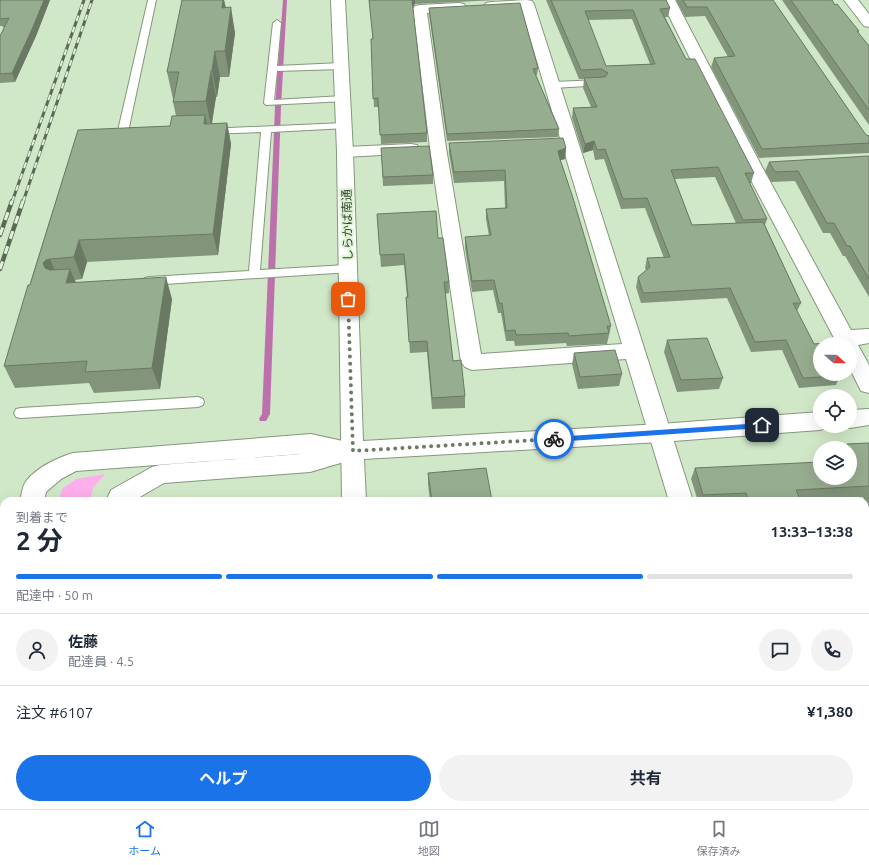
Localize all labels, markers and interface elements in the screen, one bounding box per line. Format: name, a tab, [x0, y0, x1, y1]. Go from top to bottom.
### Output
street label: しらかば南通	[340, 189, 354, 261]
pin	[331, 282, 365, 316]
icon: bag	[337, 288, 359, 310]
north arrow	[813, 337, 857, 381]
map controls	[813, 337, 857, 485]
button: locate	[813, 389, 857, 433]
pin	[745, 408, 779, 442]
icon: home	[751, 414, 773, 436]
courier	[534, 419, 574, 459]
icon: bike	[543, 428, 565, 450]
button: layers	[813, 441, 857, 485]
text: 到着まで	[16, 510, 68, 524]
text: 13:33–13:38	[770, 523, 853, 540]
text: 2 分	[16, 526, 63, 555]
text: 配達中 · 50 m	[16, 588, 93, 602]
button: person	[16, 629, 58, 671]
button: chat	[759, 629, 801, 671]
button: phone	[811, 629, 853, 671]
text: 佐藤	[68, 633, 98, 650]
text: 配達員 · 4.5	[68, 654, 134, 668]
text: ¥1,380	[807, 703, 853, 720]
text: 注文 #6107	[16, 704, 93, 721]
button: ヘルプ	[16, 755, 431, 801]
button: 共有	[439, 755, 853, 801]
tab: ホーム	[128, 818, 161, 858]
tab: 地図	[418, 818, 440, 858]
tab: 保存済み	[697, 818, 741, 858]

